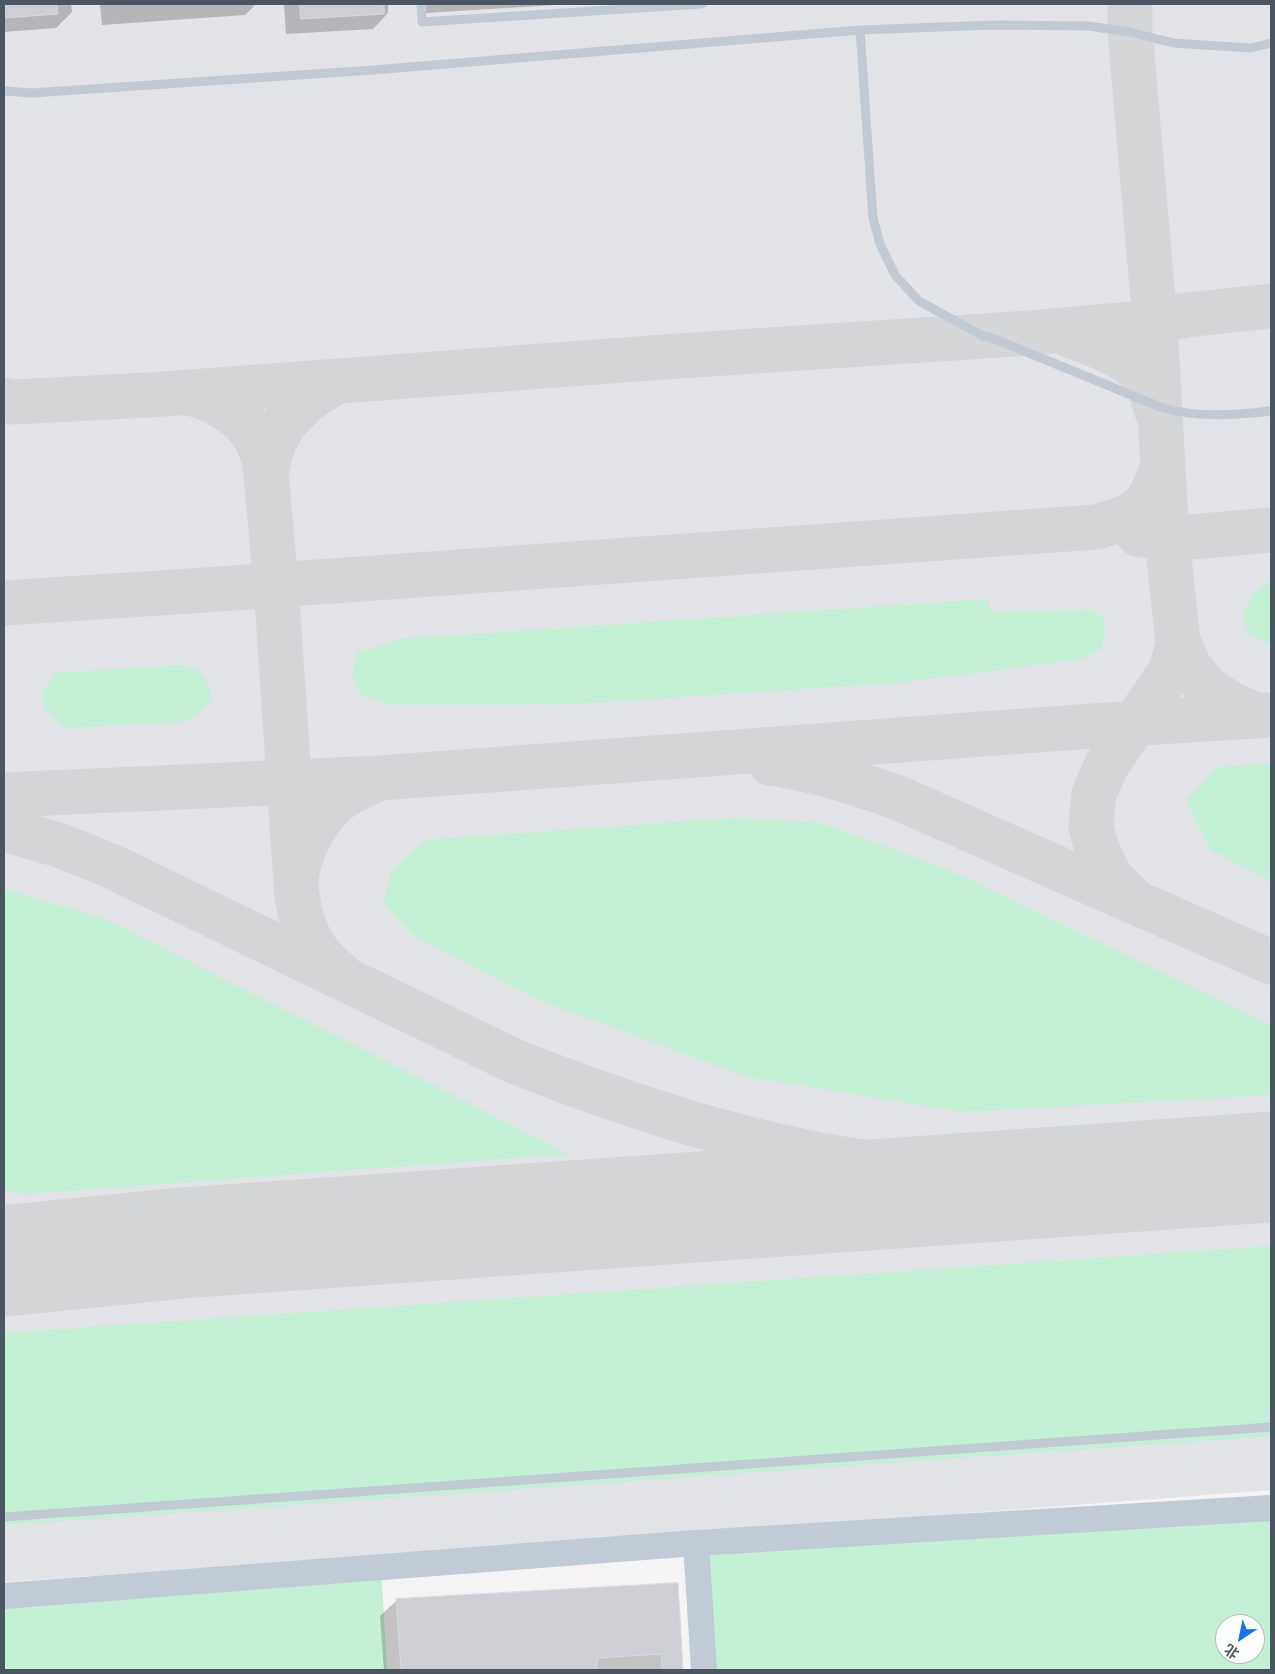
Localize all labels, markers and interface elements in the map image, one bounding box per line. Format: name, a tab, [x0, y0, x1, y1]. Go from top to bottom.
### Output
north arrow	[1215, 1614, 1265, 1664]
text: 北	[1221, 1640, 1242, 1662]

